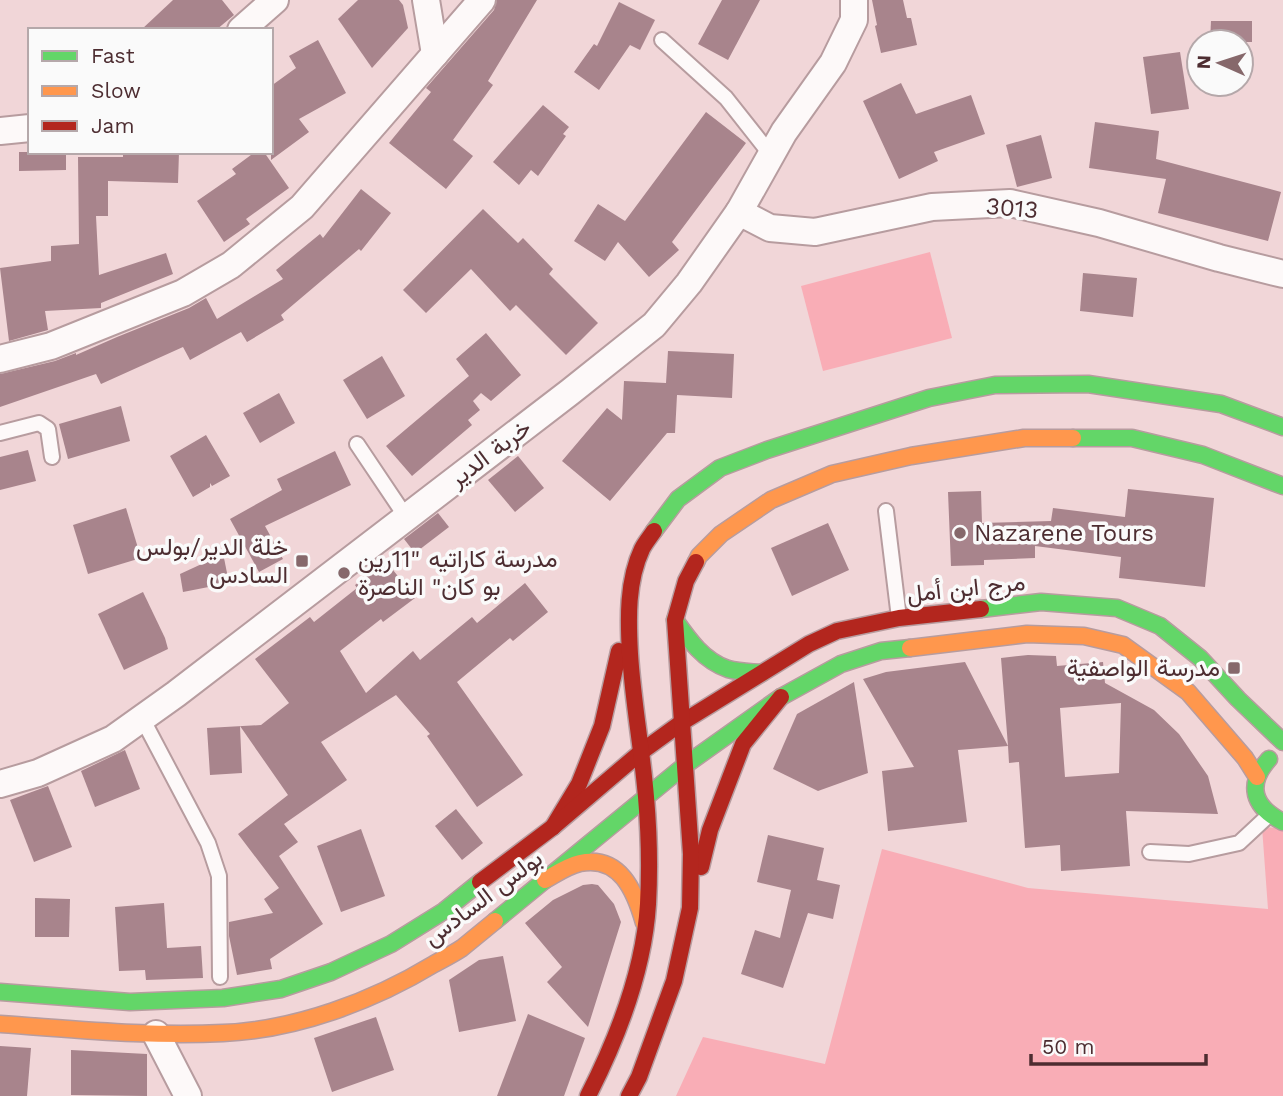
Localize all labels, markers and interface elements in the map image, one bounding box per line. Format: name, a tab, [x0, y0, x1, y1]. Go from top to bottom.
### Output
legend	[28, 28, 273, 154]
north arrow	[1185, 28, 1255, 98]
text: Fast	[91, 43, 135, 68]
text: N	[1192, 54, 1215, 70]
text: Slow	[91, 78, 141, 103]
text: Jam	[91, 113, 134, 138]
street label: 3013	[985, 192, 1039, 224]
street label: خربة الدير	[443, 413, 537, 494]
place label: Nazarene Tours	[974, 519, 1154, 547]
marker: Nazarene Tours	[952, 525, 968, 541]
place label: خلة الدير/بولس السادس	[136, 533, 288, 589]
place label: مدرسة كاراتيه "11رين بو كان" الناصرة	[358, 545, 557, 602]
marker: خلة الدير/بولس السادس	[294, 553, 310, 569]
marker: مدرسة كاراتيه "11رين بو كان" الناصرة	[336, 565, 352, 581]
street label: مرج ابن أمل	[905, 568, 1027, 610]
place label: مدرسة الواصفية	[1067, 654, 1220, 683]
marker: مدرسة الواصفية	[1226, 660, 1242, 676]
street label: بولس السادس	[418, 844, 548, 953]
scale bar	[1031, 1023, 1206, 1066]
text: 50 m	[1042, 1034, 1094, 1059]

